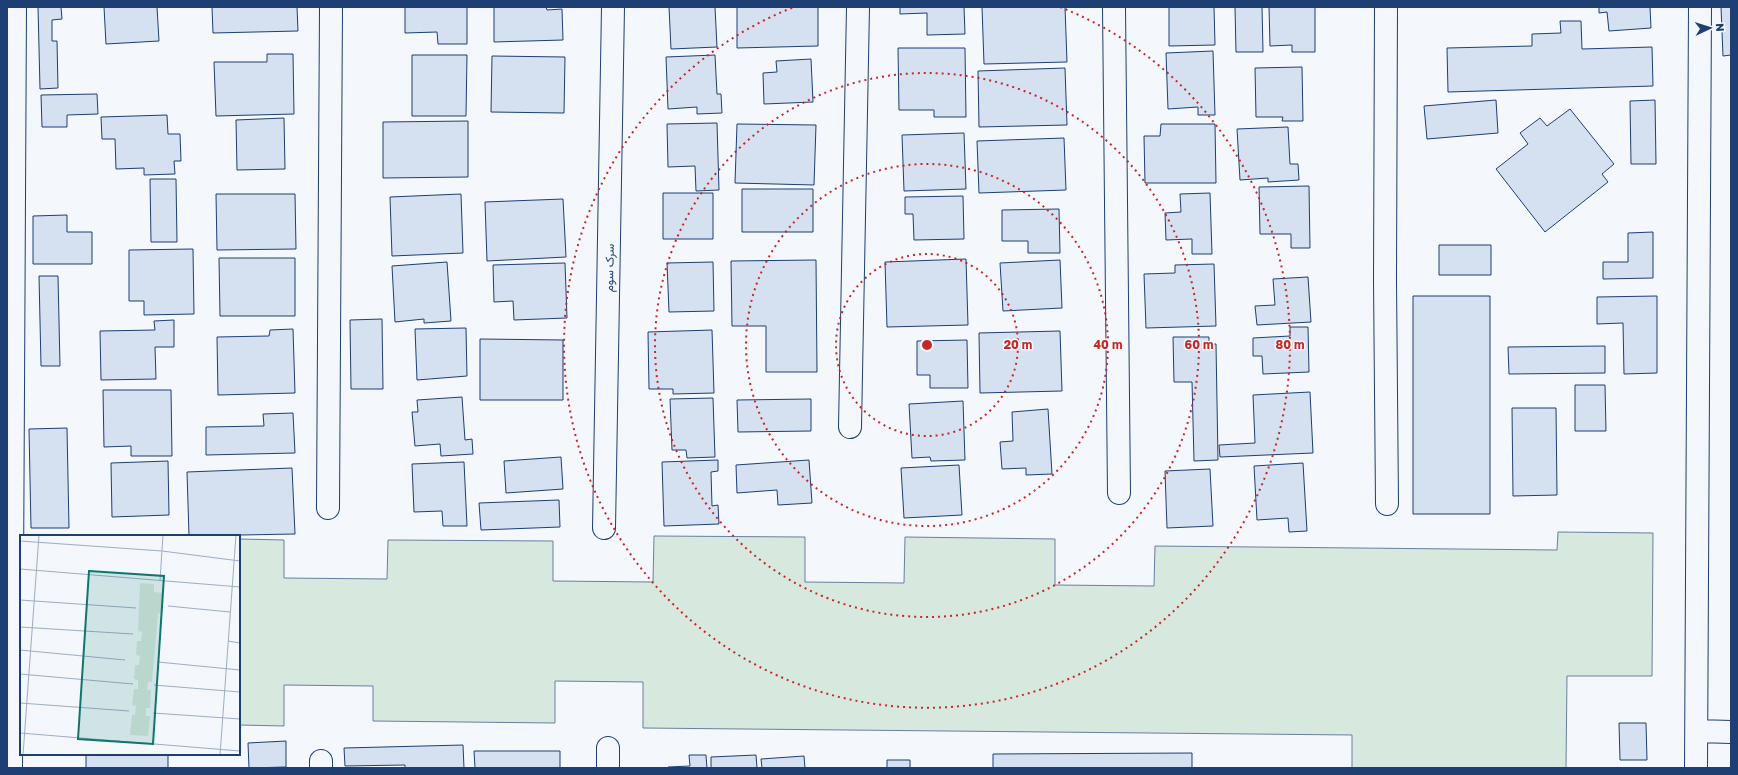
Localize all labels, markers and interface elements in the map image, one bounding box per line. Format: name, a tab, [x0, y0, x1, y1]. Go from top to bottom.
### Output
north arrow	[1690, 8, 1730, 48]
text: N	[1714, 23, 1727, 32]
street label: سرک سوم	[601, 244, 618, 292]
text: 20 m	[1004, 337, 1032, 352]
text: 40 m	[1094, 337, 1122, 352]
text: 60 m	[1185, 337, 1213, 352]
text: 80 m	[1276, 337, 1304, 352]
centre of rings	[920, 338, 934, 352]
inset map	[20, 535, 240, 755]

